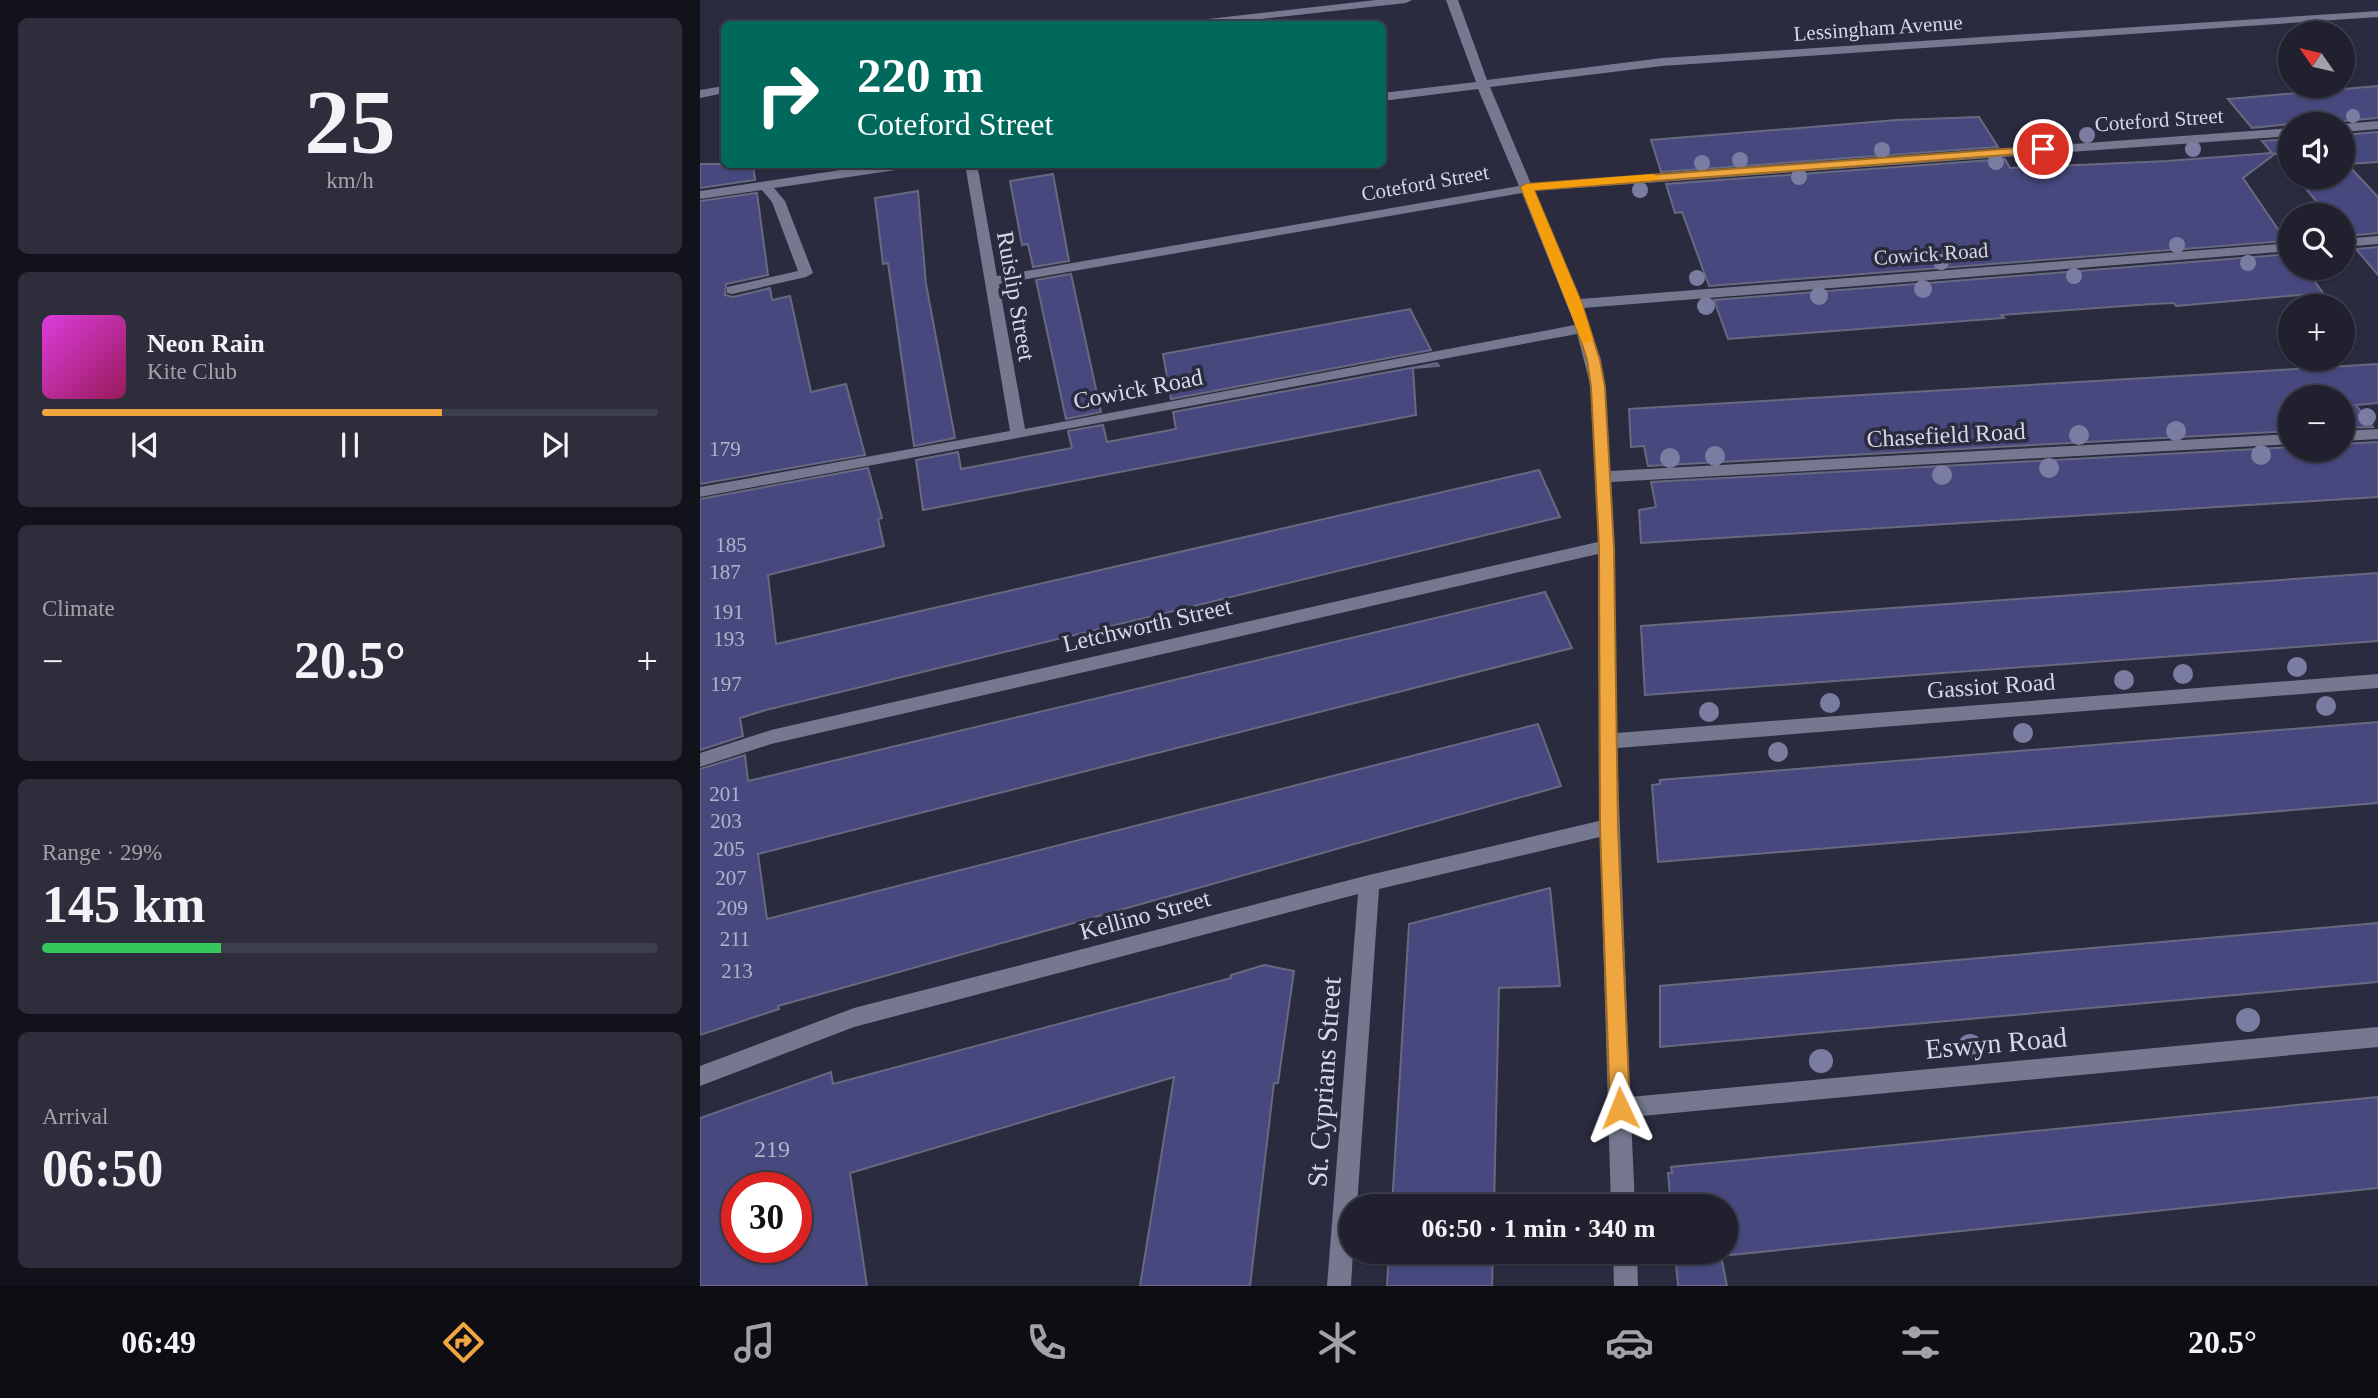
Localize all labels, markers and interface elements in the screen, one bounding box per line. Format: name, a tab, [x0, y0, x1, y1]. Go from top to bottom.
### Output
street label: Lessingham Avenue	[1793, 10, 1963, 46]
north arrow	[2278, 21, 2356, 98]
map controls	[2278, 21, 2355, 462]
text: 220 m	[857, 48, 984, 103]
icon: right	[742, 49, 833, 140]
text: 25	[305, 72, 396, 173]
street label: Coteford Street	[2094, 104, 2224, 136]
text: Coteford Street	[857, 106, 1053, 142]
button: sound	[2278, 112, 2355, 189]
pin	[2013, 119, 2073, 179]
icon: arrive	[2024, 130, 2062, 168]
street label: Coteford Street	[1359, 160, 1491, 206]
text: km/h	[326, 168, 374, 193]
button: search	[2278, 203, 2355, 280]
street label: Ruislip Street	[992, 229, 1040, 363]
street label: Cowick Road	[1873, 238, 1990, 270]
button: +	[2278, 294, 2355, 371]
text: Neon Rain	[147, 329, 265, 358]
text: Kite Club	[147, 359, 237, 384]
street label: Cowick Road	[1071, 364, 1205, 414]
button: −	[2278, 385, 2355, 462]
street label: Chasefield Road	[1866, 418, 2026, 452]
icon: previous	[126, 426, 164, 464]
icon: pause	[331, 426, 369, 464]
icon: next	[536, 426, 574, 464]
house number: 179	[709, 437, 741, 461]
house number: 185	[715, 533, 747, 557]
house number: 187	[709, 560, 741, 584]
street label: Letchworth Street	[1060, 593, 1234, 657]
text: Climate	[42, 596, 115, 621]
house number: 191	[712, 600, 744, 624]
house number: 193	[713, 627, 745, 651]
text: 20.5°	[294, 632, 406, 689]
text: −	[42, 640, 63, 682]
text: +	[637, 640, 658, 682]
street label: Gassiot Road	[1926, 669, 2056, 703]
house number: 197	[710, 672, 742, 696]
house number: 201	[709, 782, 741, 806]
house number: 203	[710, 809, 742, 833]
house number: 205	[713, 837, 745, 861]
text: Range · 29%	[42, 840, 162, 865]
house number: 207	[715, 866, 747, 890]
text: 145 km	[42, 876, 205, 933]
street label: Kellino Street	[1077, 885, 1213, 945]
house number: 209	[716, 896, 748, 920]
house number: 211	[720, 927, 750, 951]
house number: 213	[721, 959, 753, 983]
street label: St. Cyprians Street	[1301, 976, 1347, 1188]
street label: Eswyn Road	[1924, 1021, 2068, 1065]
position arrow	[1583, 1071, 1657, 1145]
text: Arrival	[42, 1104, 108, 1129]
house number: 219	[754, 1136, 790, 1162]
text: 06:50	[42, 1140, 163, 1197]
speed limit sign: 30	[721, 1172, 812, 1263]
text: 06:50 · 1 min · 340 m	[1422, 1214, 1656, 1243]
icon: directions	[439, 1318, 488, 1367]
icon: music	[730, 1318, 779, 1367]
icon: phone	[1022, 1318, 1071, 1367]
icon: climate	[1313, 1318, 1362, 1367]
icon: car	[1605, 1318, 1654, 1367]
icon: filters	[1896, 1318, 1945, 1367]
text: 06:49	[121, 1324, 196, 1360]
text: 20.5°	[2188, 1324, 2257, 1360]

